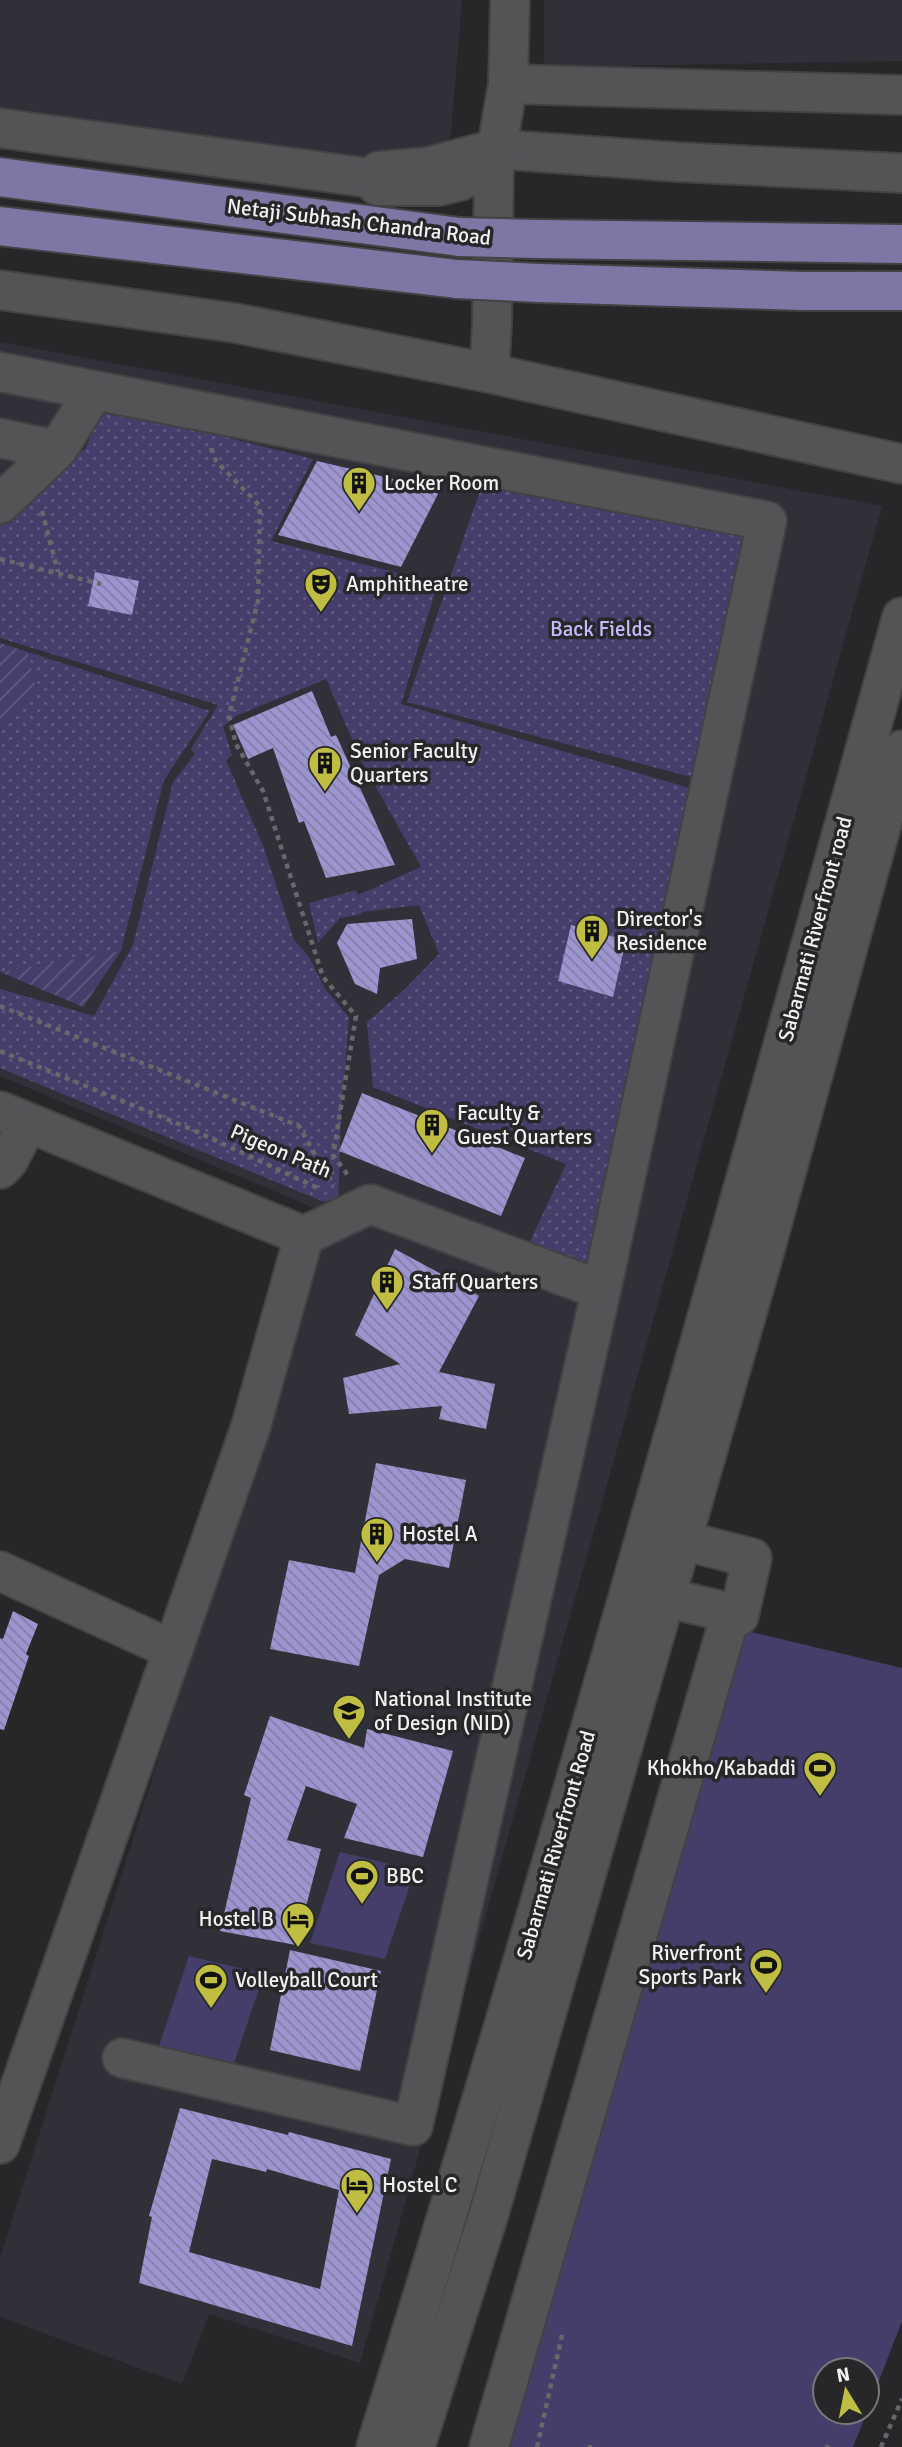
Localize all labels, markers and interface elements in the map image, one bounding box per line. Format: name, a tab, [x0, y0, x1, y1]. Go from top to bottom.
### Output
street label: Netaji Subhash Chandra Road	[226, 193, 492, 251]
building icon: Locker Room	[340, 464, 378, 513]
place label: Locker Room	[384, 470, 499, 496]
theatre icon: Amphitheatre	[302, 565, 340, 614]
place label: Amphitheatre	[346, 571, 469, 597]
park label: Back Fields	[550, 616, 652, 642]
place label: Senior Faculty Quarters	[350, 738, 478, 788]
building icon: Senior Faculty Quarters	[306, 744, 344, 793]
street label: Sabarmati Riverfront road	[772, 814, 858, 1044]
place label: Director's Residence	[616, 906, 707, 956]
building icon: Director's Residence	[573, 912, 611, 961]
place label: Faculty & Guest Quarters	[457, 1100, 592, 1150]
building icon: Faculty & Guest Quarters	[413, 1106, 451, 1155]
street label: Pigeon Path	[227, 1118, 335, 1184]
building icon: Staff Quarters	[368, 1263, 406, 1312]
place label: Staff Quarters	[412, 1269, 538, 1295]
building icon: Hostel A	[358, 1515, 396, 1564]
place label: Hostel A	[402, 1521, 478, 1547]
place label: National Institute of Design (NID)	[374, 1686, 532, 1736]
school or university icon: National Institute of Design (NID)	[330, 1692, 368, 1741]
street label: Sabarmati Riverfront Road	[511, 1727, 601, 1963]
sports icon: Khokho/Kabaddi	[801, 1749, 839, 1798]
place label: Khokho/Kabaddi	[647, 1755, 796, 1781]
sports icon: BBC	[343, 1857, 381, 1906]
place label: BBC	[386, 1863, 424, 1889]
hotel icon: Hostel B	[279, 1900, 317, 1949]
place label: Hostel B	[199, 1906, 274, 1932]
place label: Riverfront Sports Park	[639, 1940, 742, 1990]
sports icon: Riverfront Sports Park	[747, 1946, 785, 1995]
sports icon: Volleyball Court	[192, 1961, 230, 2010]
place label: Volleyball Court	[235, 1967, 378, 1993]
hotel icon: Hostel C	[338, 2166, 376, 2215]
place label: Hostel C	[382, 2172, 457, 2198]
north arrow	[811, 2356, 881, 2426]
text: N	[835, 2362, 852, 2388]

